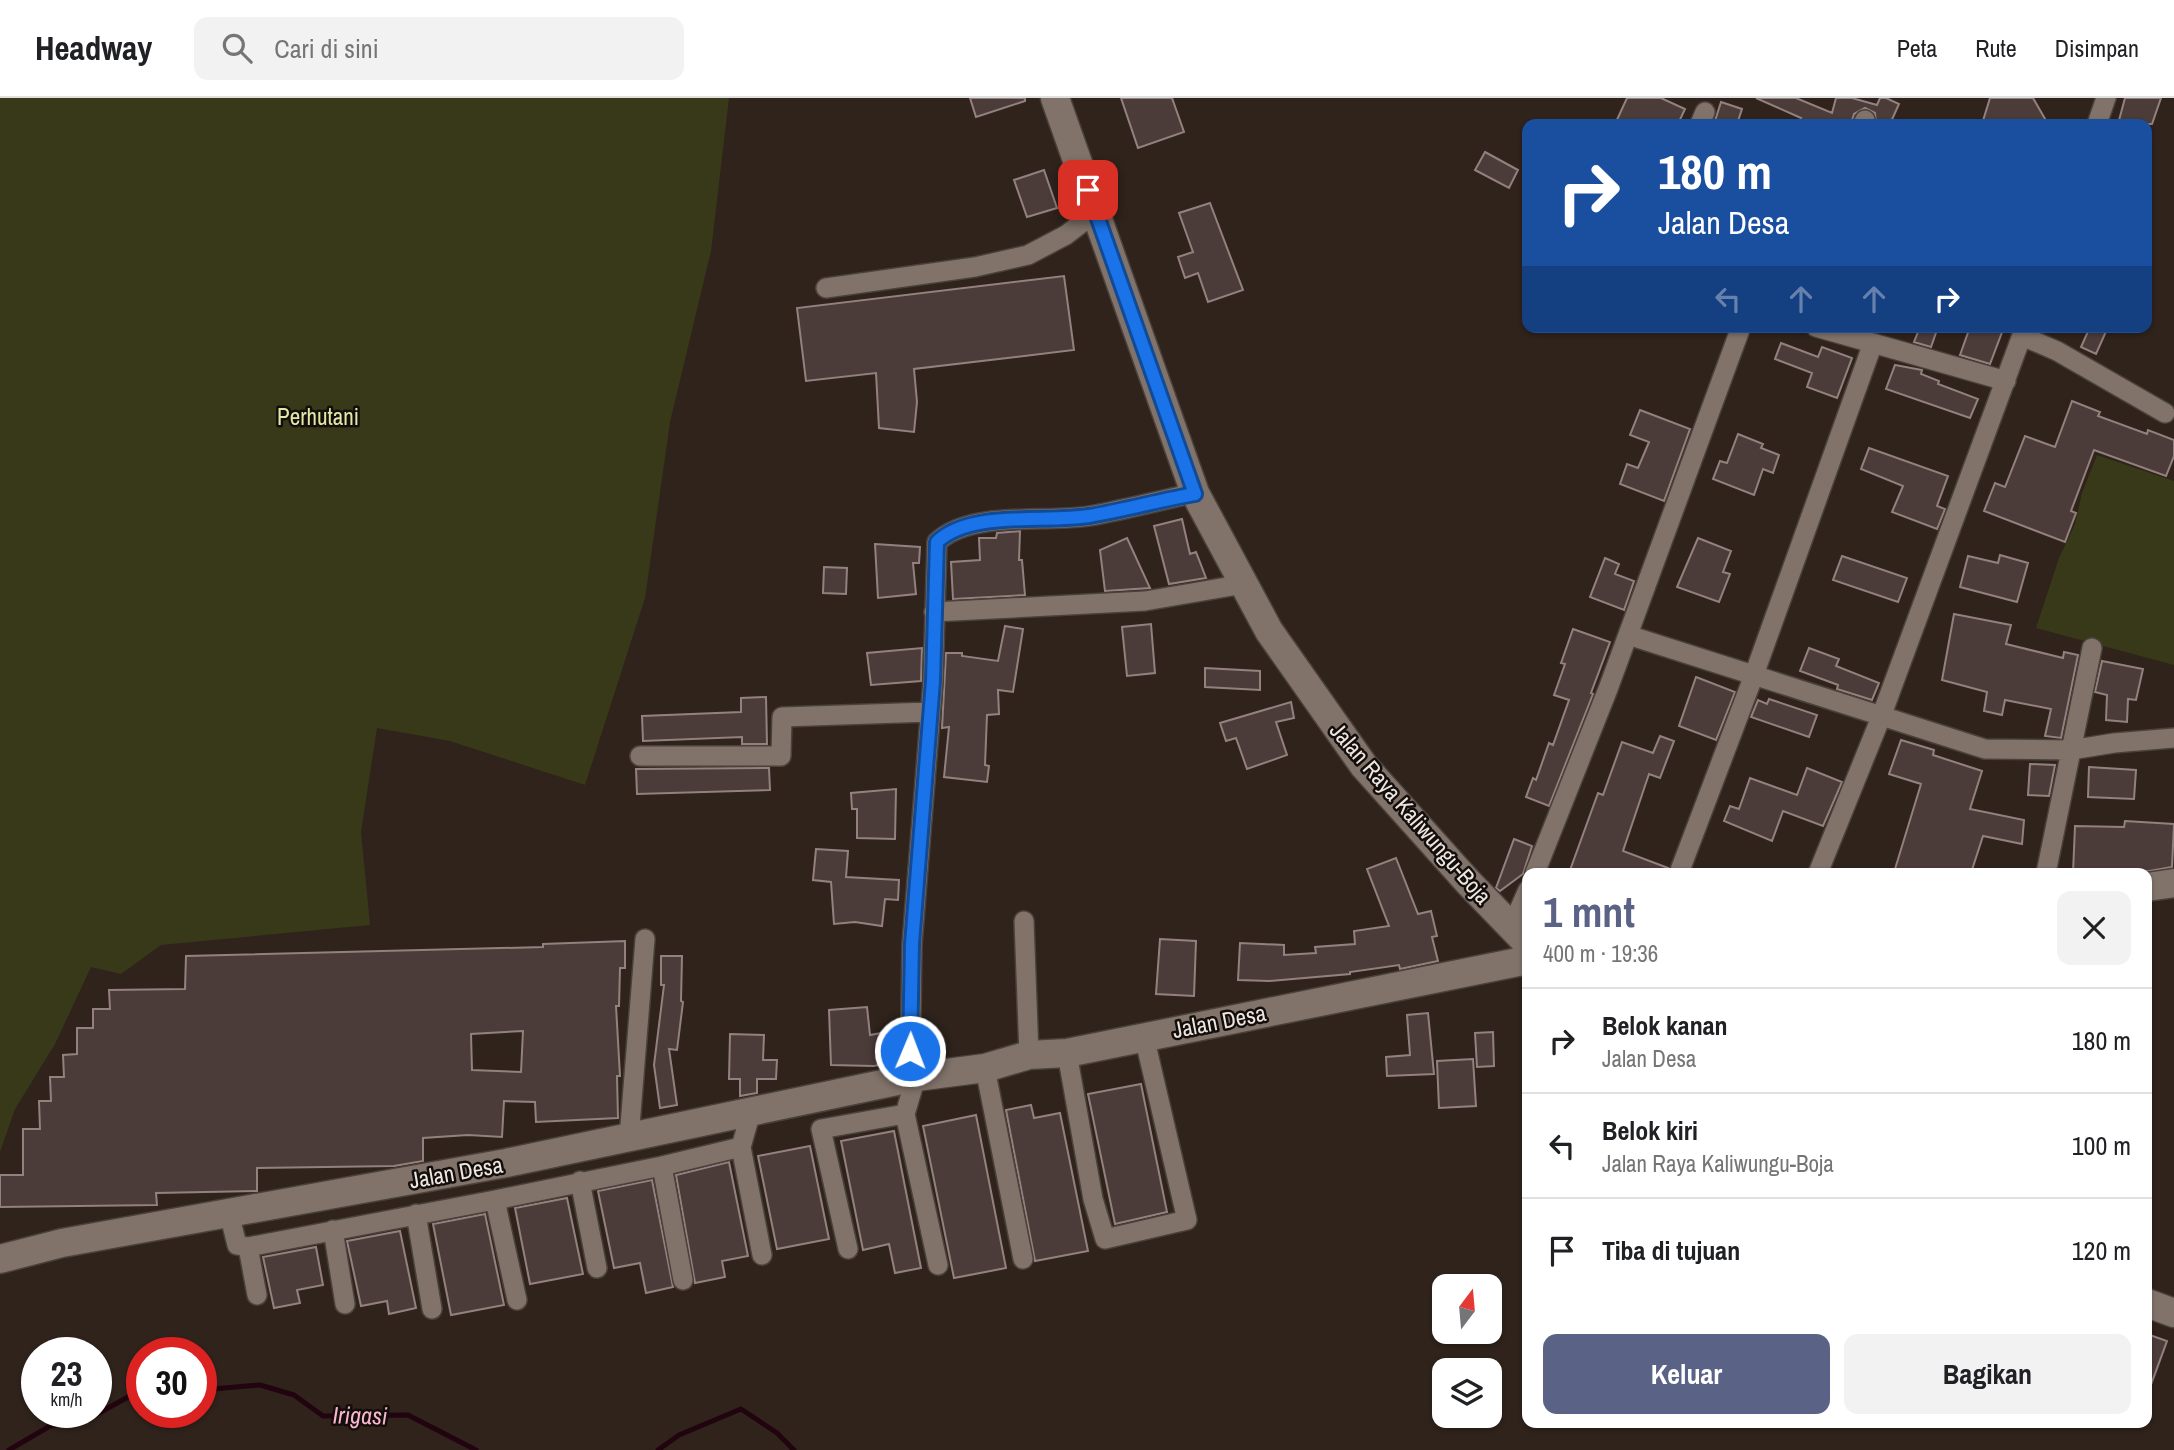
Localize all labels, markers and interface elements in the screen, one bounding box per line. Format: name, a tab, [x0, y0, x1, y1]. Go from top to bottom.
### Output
search box	[194, 17, 684, 80]
text: Headway	[35, 26, 152, 70]
icon: search	[218, 29, 256, 67]
text: Cari di sini	[274, 31, 379, 66]
text: Peta	[1897, 32, 1937, 64]
text: Rute	[1975, 32, 2017, 64]
text: Disimpan	[2055, 32, 2139, 64]
text: 180 m	[1658, 138, 1772, 204]
icon: right	[1543, 147, 1634, 238]
pin	[1058, 160, 1118, 220]
icon: arrive	[1069, 171, 1107, 209]
text: Jalan Desa	[1658, 201, 1789, 244]
icon: left	[1709, 280, 1747, 318]
icon: ahead	[1782, 280, 1820, 318]
icon: ahead	[1855, 280, 1893, 318]
icon: right	[1928, 280, 1966, 318]
park label: Perhutani	[277, 401, 359, 432]
street label: Jalan Raya Kaliwungu-Boja	[1323, 715, 1499, 911]
text: 1 mnt	[1543, 884, 1635, 940]
button: close	[2057, 891, 2131, 965]
text: 400 m · 19:36	[1543, 938, 1658, 969]
street label: Jalan Desa	[1170, 997, 1269, 1045]
text: Belok kanan	[1602, 1008, 1728, 1043]
position arrow	[873, 1014, 947, 1088]
icon: right	[1543, 1022, 1581, 1060]
text: 180 m	[2072, 1023, 2131, 1058]
text: Jalan Desa	[1602, 1043, 1696, 1074]
text: Belok kiri	[1602, 1113, 1698, 1148]
icon: left	[1543, 1127, 1581, 1165]
text: 100 m	[2072, 1128, 2131, 1163]
street label: Jalan Desa	[407, 1148, 506, 1195]
text: Jalan Raya Kaliwungu-Boja	[1602, 1148, 1834, 1179]
icon: arrive	[1543, 1232, 1581, 1270]
text: Tiba di tujuan	[1602, 1233, 1740, 1268]
text: 120 m	[2072, 1233, 2131, 1268]
north arrow	[1432, 1274, 1502, 1344]
map controls	[1432, 1274, 1502, 1428]
button: Keluar	[1543, 1334, 1830, 1414]
button: Bagikan	[1844, 1334, 2131, 1414]
speed limit sign: 30	[126, 1337, 217, 1428]
text: 23	[51, 1350, 82, 1397]
button: layers	[1432, 1358, 1502, 1428]
text: km/h	[51, 1387, 83, 1412]
water label: Irigasi	[332, 1399, 388, 1431]

